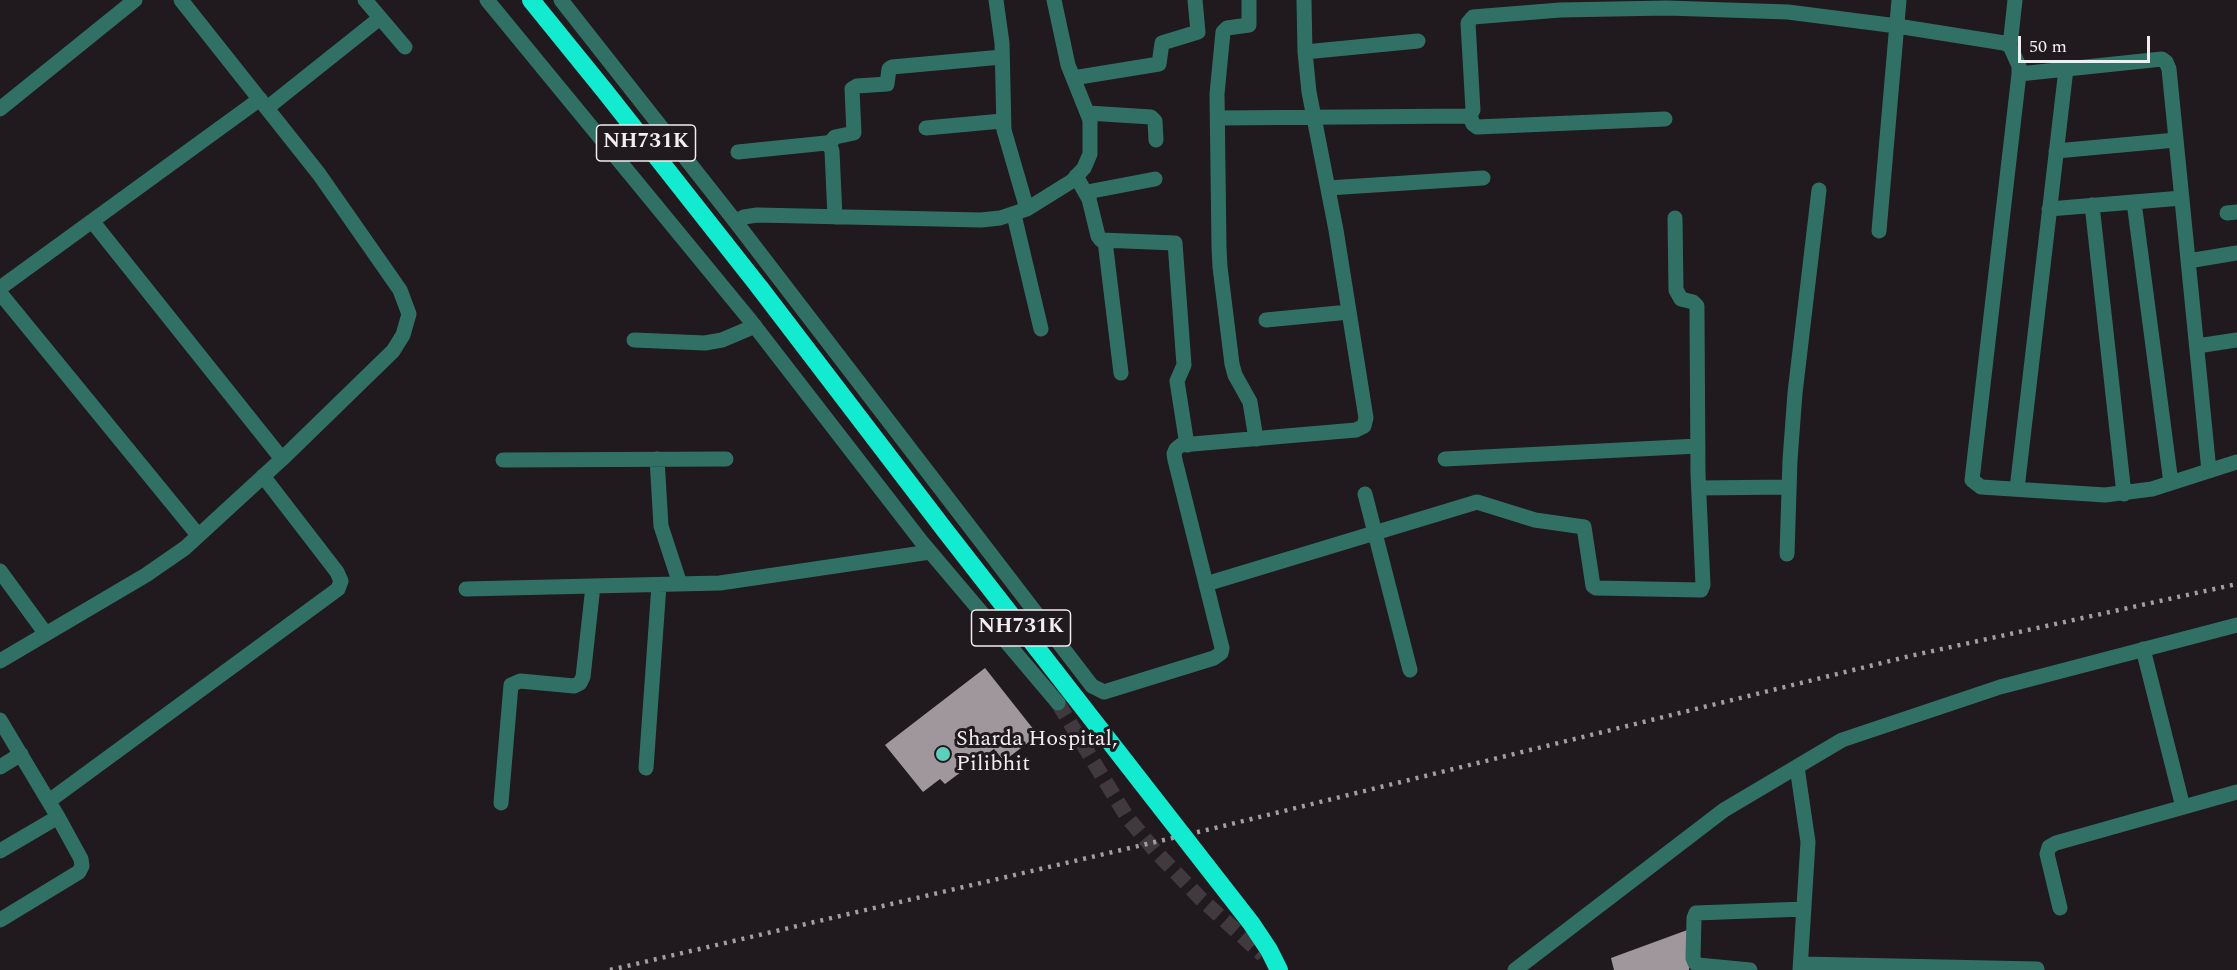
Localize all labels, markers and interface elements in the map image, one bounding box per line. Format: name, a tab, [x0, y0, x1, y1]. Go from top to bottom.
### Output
scale bar	[2021, 24, 2153, 62]
text: 50 m	[2029, 33, 2067, 60]
road number: NH731K	[596, 125, 696, 161]
road number: NH731K	[972, 610, 1070, 646]
place label: Sharda Hospital, Pilibhit	[956, 728, 1117, 780]
marker: Sharda Hospital, Pilibhit	[934, 745, 952, 763]

